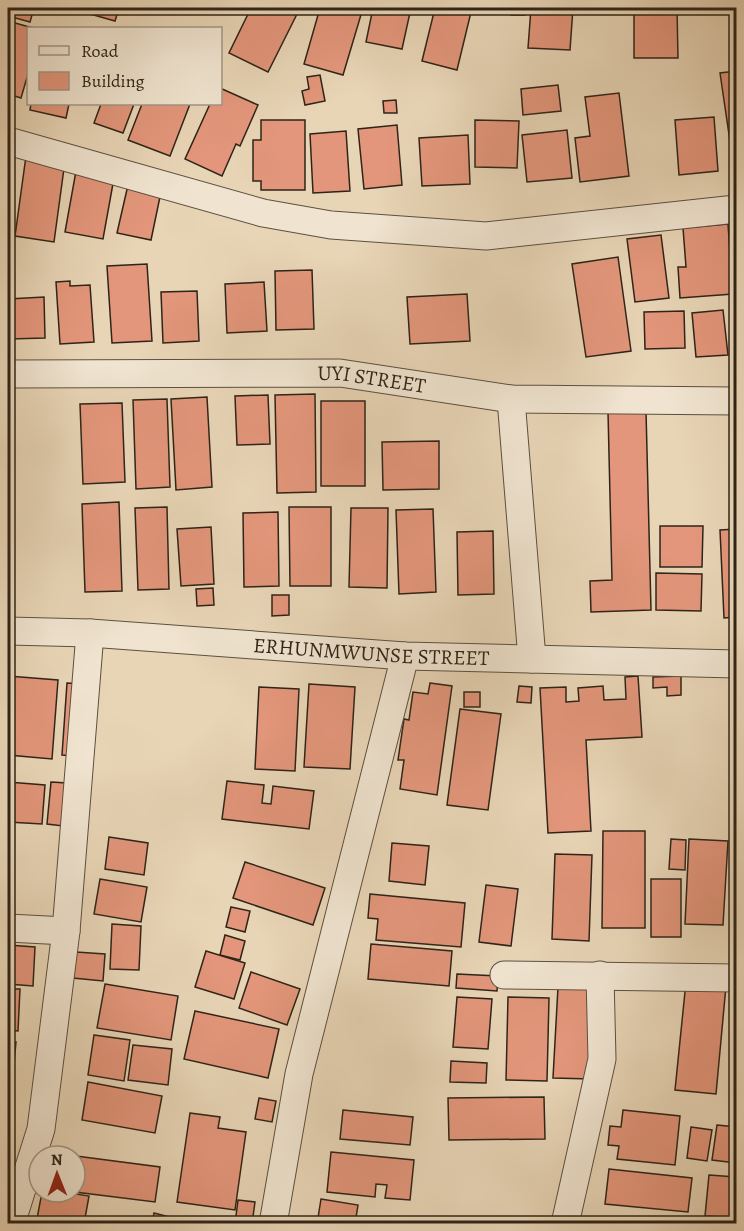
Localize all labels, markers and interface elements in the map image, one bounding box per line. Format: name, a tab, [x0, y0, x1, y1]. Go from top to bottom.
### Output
legend	[27, 27, 222, 105]
text: Road	[81, 39, 119, 63]
text: Building	[81, 69, 145, 93]
street label: UYI STREET	[317, 359, 428, 400]
street label: ERHUNMWUNSE STREET	[252, 631, 490, 672]
north arrow	[27, 1144, 87, 1204]
text: N	[51, 1149, 63, 1171]

